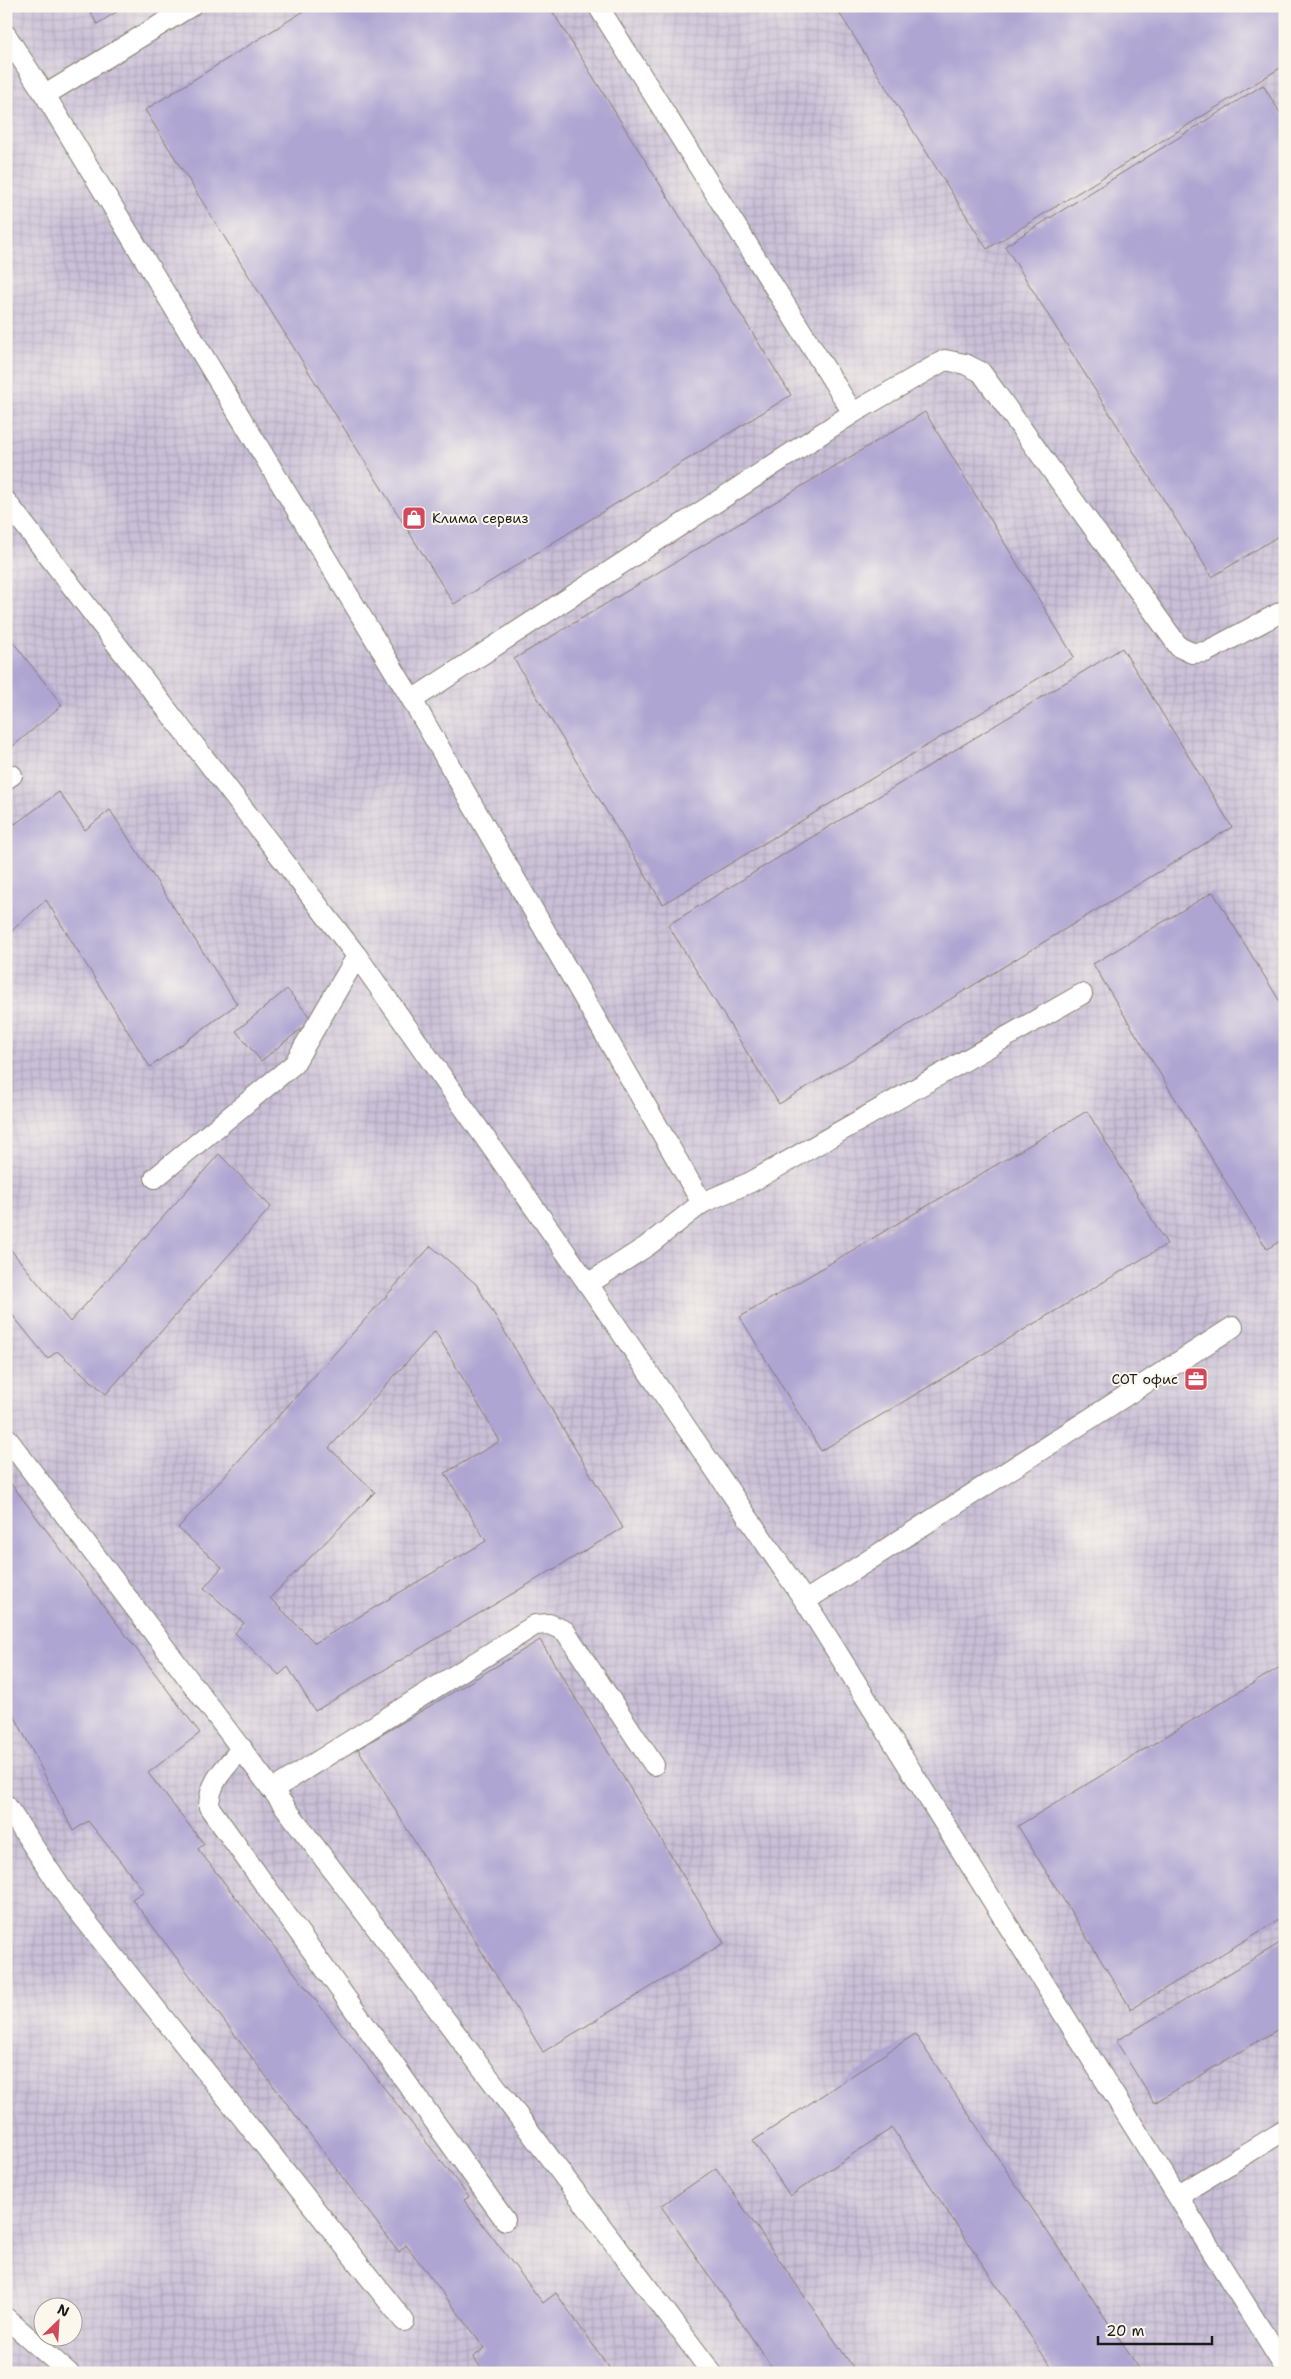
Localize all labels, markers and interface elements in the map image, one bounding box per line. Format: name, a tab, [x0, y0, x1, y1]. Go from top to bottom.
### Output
shop icon: Клима сервиз	[401, 505, 427, 531]
place label: Клима сервиз	[432, 509, 528, 527]
office icon: СОТ офис	[1183, 1366, 1209, 1392]
place label: СОТ офис	[1112, 1370, 1178, 1388]
north arrow	[32, 2296, 82, 2346]
text: N	[55, 2300, 72, 2321]
scale bar	[1098, 2314, 1212, 2346]
text: 20 m	[1106, 2321, 1145, 2341]

